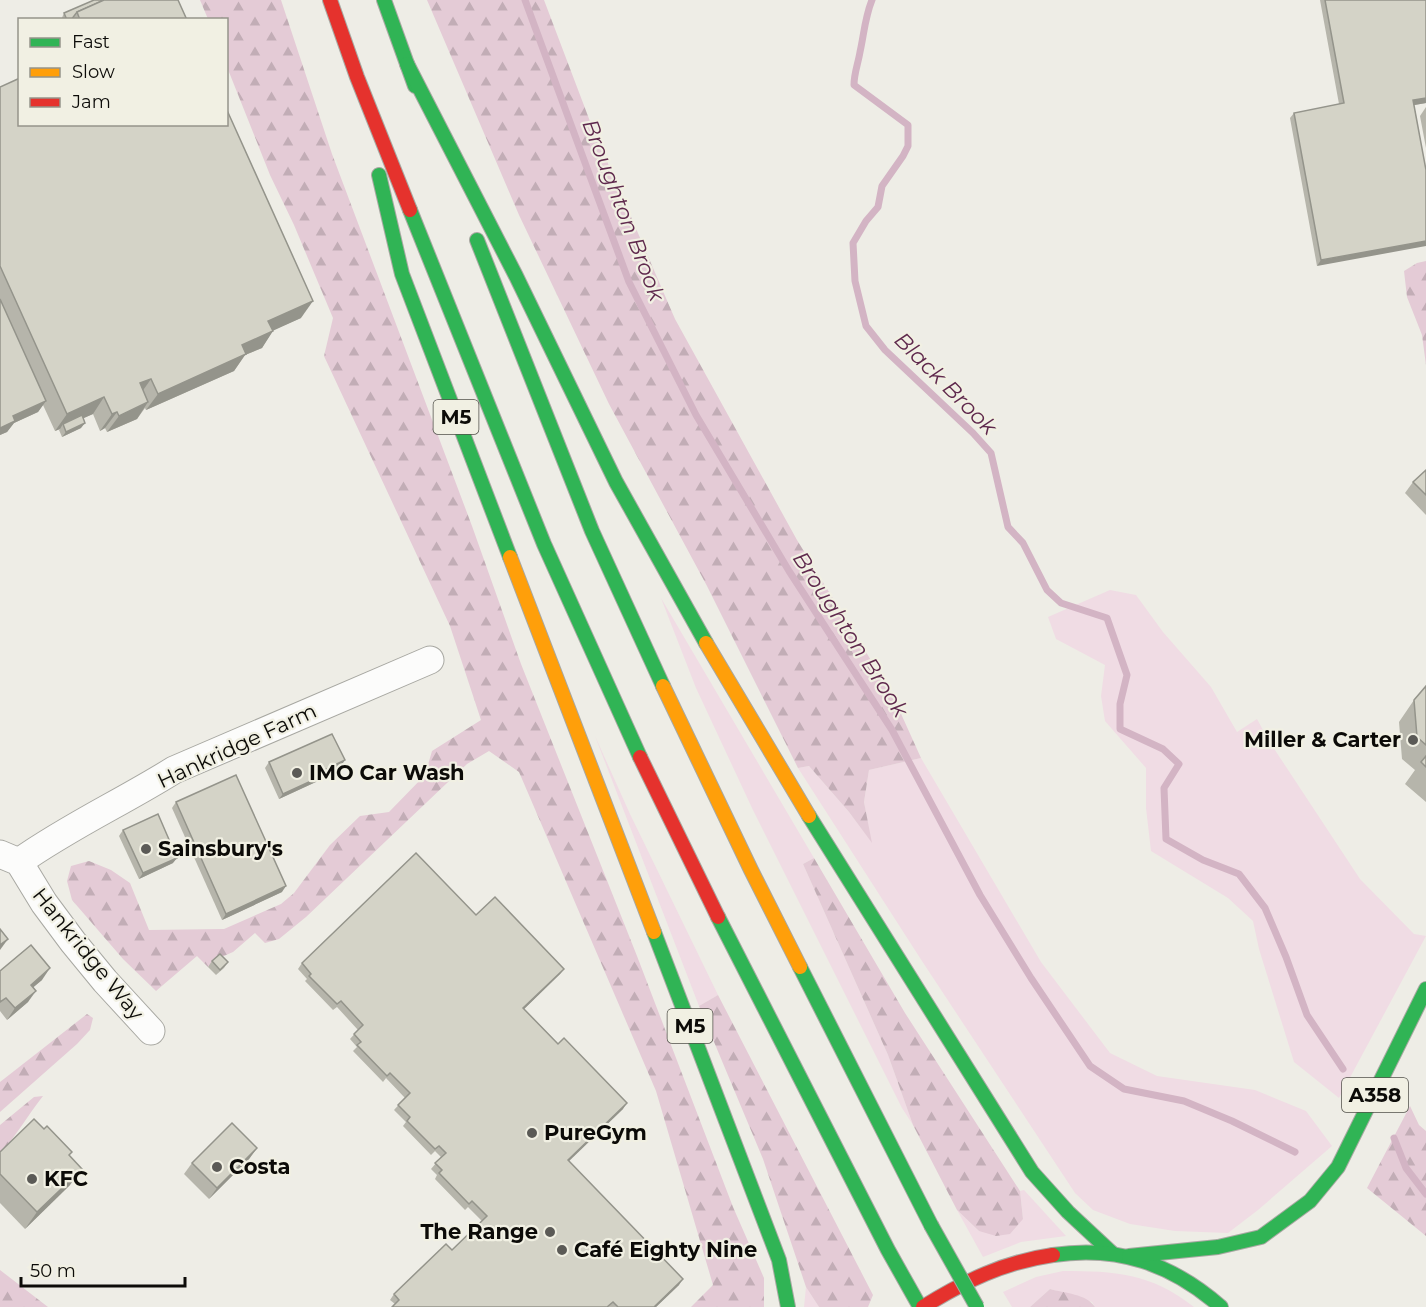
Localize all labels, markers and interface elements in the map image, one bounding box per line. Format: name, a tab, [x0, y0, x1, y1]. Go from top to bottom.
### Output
legend	[18, 18, 228, 126]
text: Fast	[72, 31, 110, 53]
text: Slow	[72, 61, 115, 83]
text: Jam	[71, 91, 111, 113]
water label: Broughton Brook	[576, 116, 671, 306]
water label: Black Brook	[889, 326, 1003, 441]
road number: M5	[434, 400, 478, 434]
water label: Broughton Brook	[787, 546, 915, 723]
street label: Hankridge Farm	[153, 698, 320, 793]
place label: Miller & Carter	[1244, 727, 1401, 752]
marker: Miller & Carter	[1406, 733, 1420, 747]
place label: IMO Car Wash	[309, 760, 465, 785]
marker: IMO Car Wash	[290, 766, 304, 780]
place label: Sainsbury's	[158, 836, 283, 861]
marker: Sainsbury's	[139, 842, 153, 856]
street label: Hankridge Way	[28, 883, 150, 1025]
road number: M5	[668, 1009, 712, 1043]
road number: A358	[1342, 1078, 1408, 1112]
place label: PureGym	[544, 1120, 647, 1145]
marker: PureGym	[525, 1126, 539, 1140]
place label: Costa	[229, 1154, 290, 1179]
marker: Costa	[210, 1160, 224, 1174]
place label: KFC	[44, 1166, 88, 1191]
marker: KFC	[25, 1172, 39, 1186]
place label: The Range	[420, 1219, 538, 1244]
marker: The Range	[543, 1225, 557, 1239]
place label: Café Eighty Nine	[574, 1237, 757, 1262]
marker: Café Eighty Nine	[555, 1243, 569, 1257]
scale bar	[21, 1250, 184, 1288]
text: 50 m	[30, 1260, 76, 1282]

